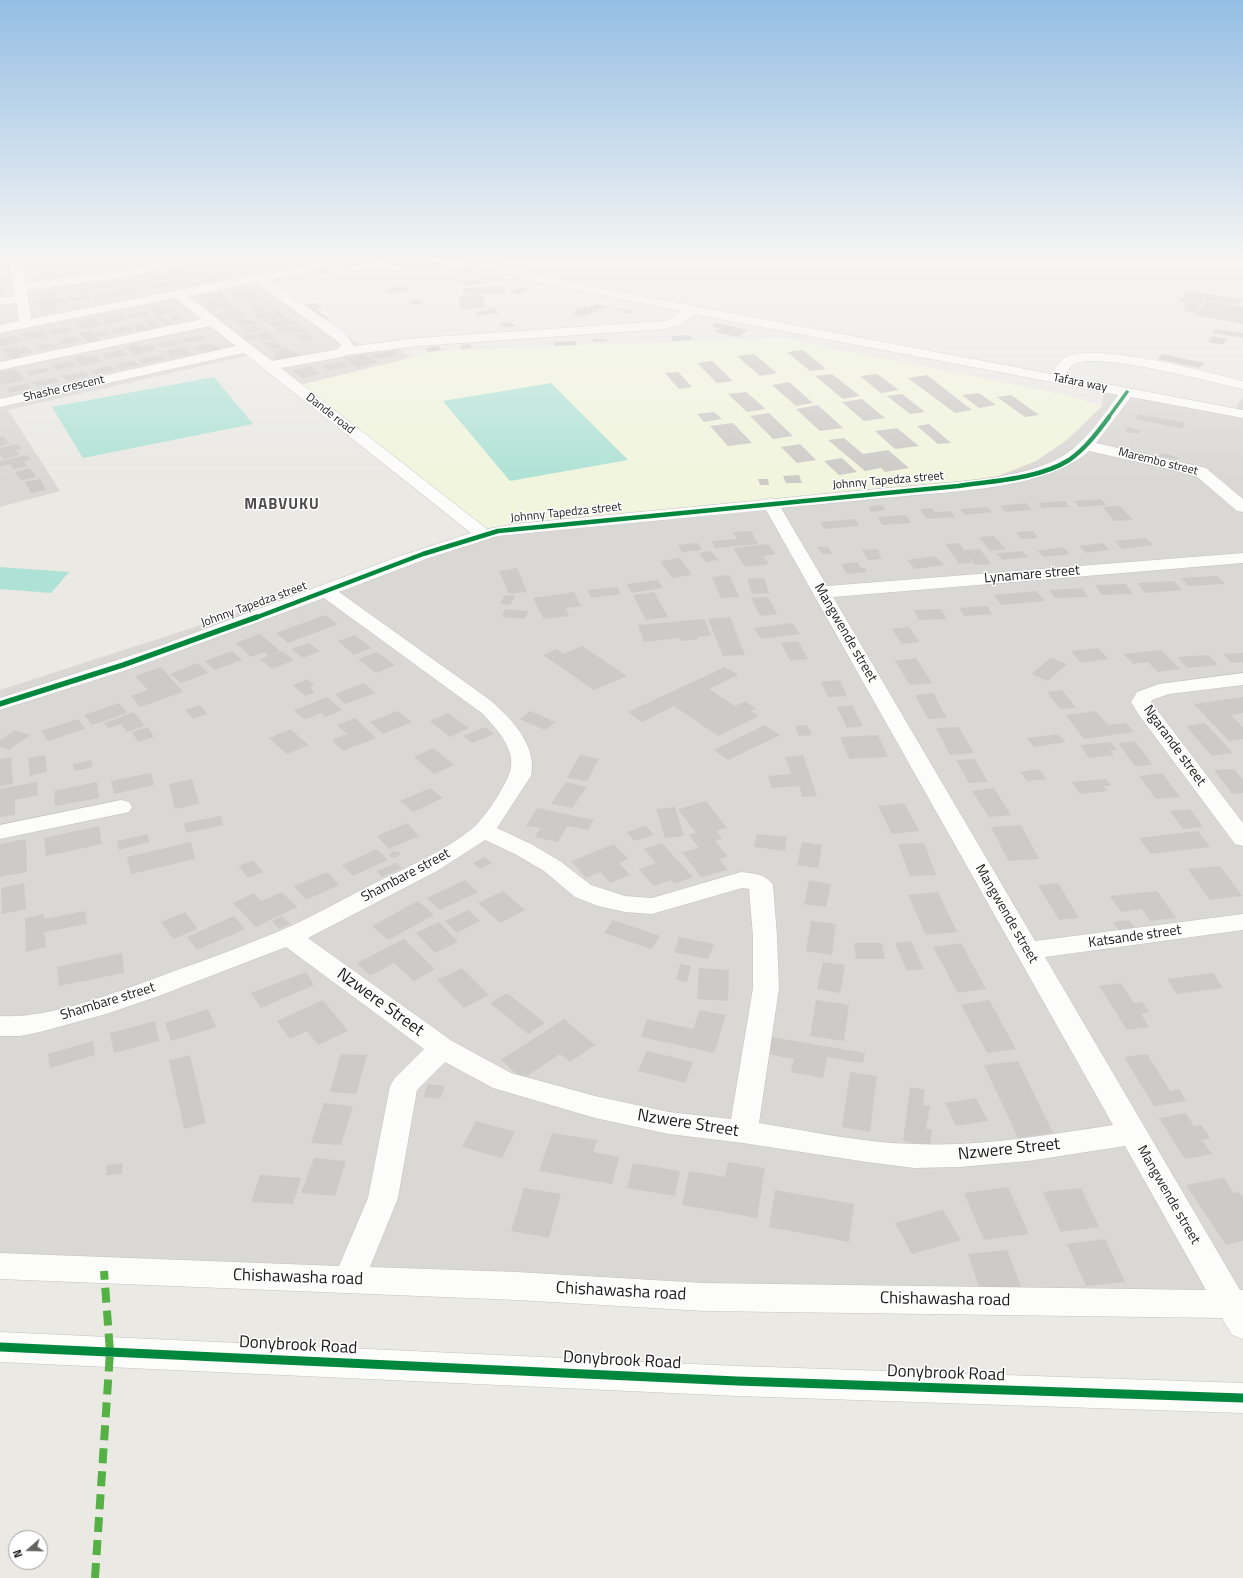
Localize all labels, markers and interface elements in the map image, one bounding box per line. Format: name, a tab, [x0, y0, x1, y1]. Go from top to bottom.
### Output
street label: Tafara way	[1052, 371, 1108, 395]
street label: Shashe crescent	[22, 373, 106, 405]
street label: Dande road	[303, 390, 357, 438]
street label: Marembo street	[1117, 445, 1199, 479]
street label: Johnny Tapedza street	[832, 469, 944, 493]
district label: MABVUKU	[244, 496, 320, 514]
street label: Johnny Tapedza street	[510, 500, 622, 526]
street label: Lynamare street	[983, 562, 1081, 588]
street label: Johnny Tapedza street	[199, 579, 309, 631]
street label: Mangwende street	[810, 581, 880, 685]
street label: Ngarande street	[1139, 702, 1209, 790]
street label: Shambare street	[359, 846, 453, 906]
street label: Mangwende street	[971, 862, 1041, 966]
street label: Katsande street	[1087, 922, 1183, 952]
street label: Nzwere Street	[333, 965, 427, 1041]
street label: Shambare street	[59, 980, 157, 1024]
street label: Nzwere Street	[636, 1106, 740, 1142]
street label: Nzwere Street	[957, 1134, 1061, 1166]
street label: Mangwende street	[1133, 1143, 1203, 1247]
street label: Chishawasha road	[232, 1266, 364, 1290]
street label: Chishawasha road	[555, 1278, 687, 1306]
street label: Chishawasha road	[880, 1289, 1010, 1311]
street label: Donybrook Road	[238, 1333, 358, 1359]
street label: Donybrook Road	[562, 1348, 682, 1374]
street label: Donybrook Road	[886, 1362, 1006, 1386]
north arrow	[8, 1530, 48, 1570]
text: N	[9, 1547, 26, 1560]

